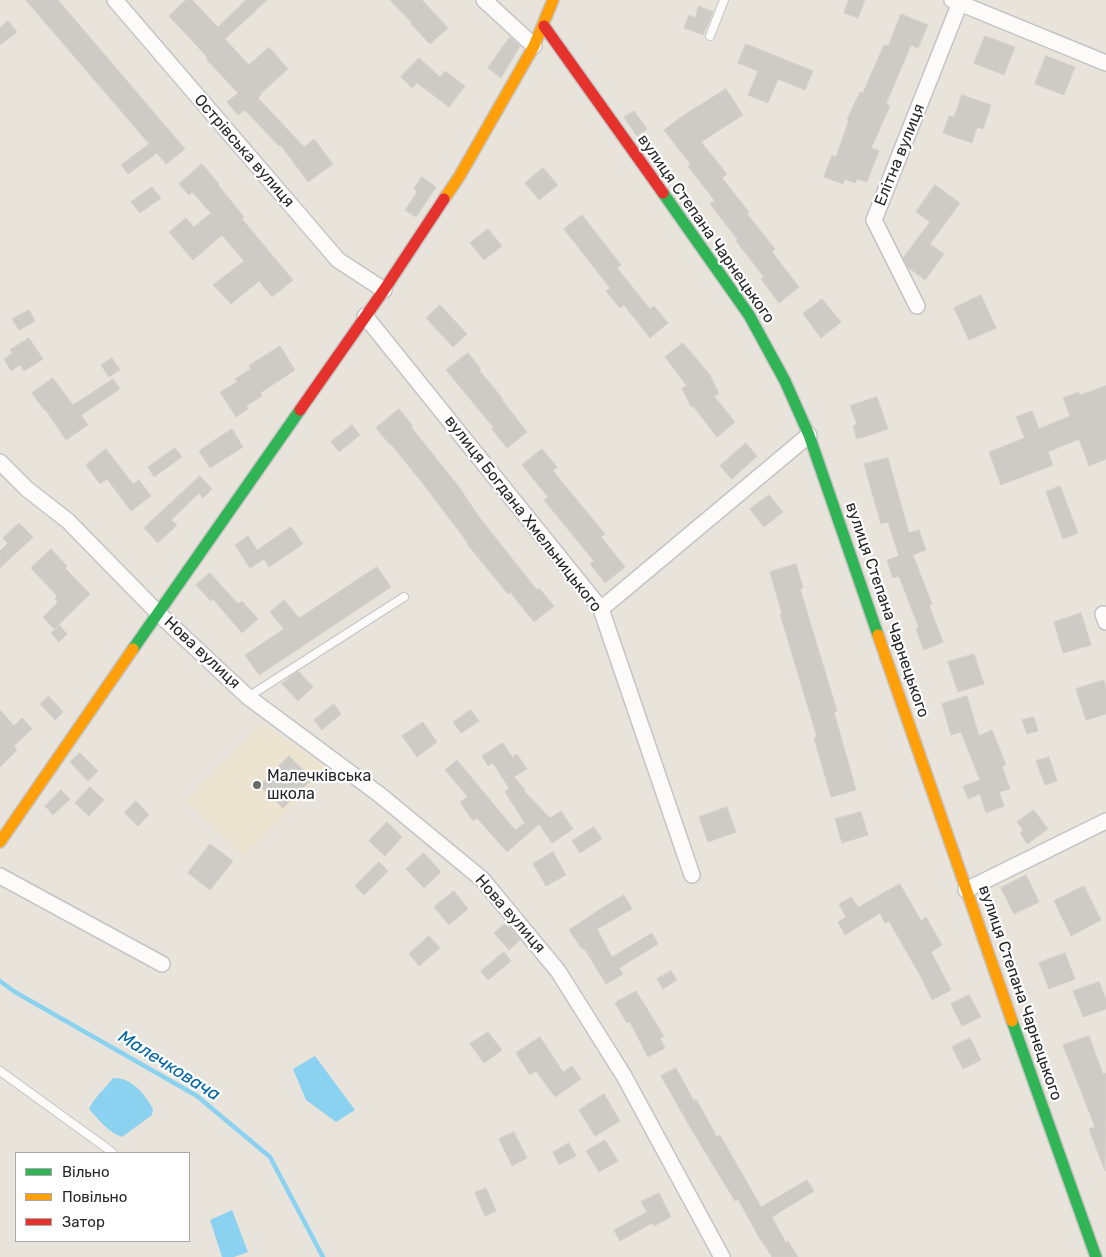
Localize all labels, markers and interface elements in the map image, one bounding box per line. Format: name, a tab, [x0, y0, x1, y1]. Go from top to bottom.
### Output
street label: Острівська вулиця	[190, 91, 298, 211]
street label: Елітна вулиця	[871, 101, 929, 209]
street label: вулиця Степана Чарнецького	[633, 131, 779, 327]
street label: вулиця Богдана Хмельницького	[440, 412, 606, 616]
street label: вулиця Степана Чарнецького	[841, 500, 933, 720]
street label: Нова вулиця	[160, 613, 244, 693]
place label: Малечківська школа	[267, 766, 371, 804]
marker: Малечківська школа	[251, 779, 263, 791]
street label: Нова вулиця	[471, 871, 549, 957]
street label: вулиця Степана Чарнецького	[974, 883, 1066, 1103]
water label: Малечковача	[114, 1026, 224, 1106]
legend	[15, 1152, 190, 1242]
text: Вільно	[62, 1163, 110, 1181]
text: Повільно	[62, 1188, 127, 1206]
text: Затор	[62, 1213, 105, 1231]

